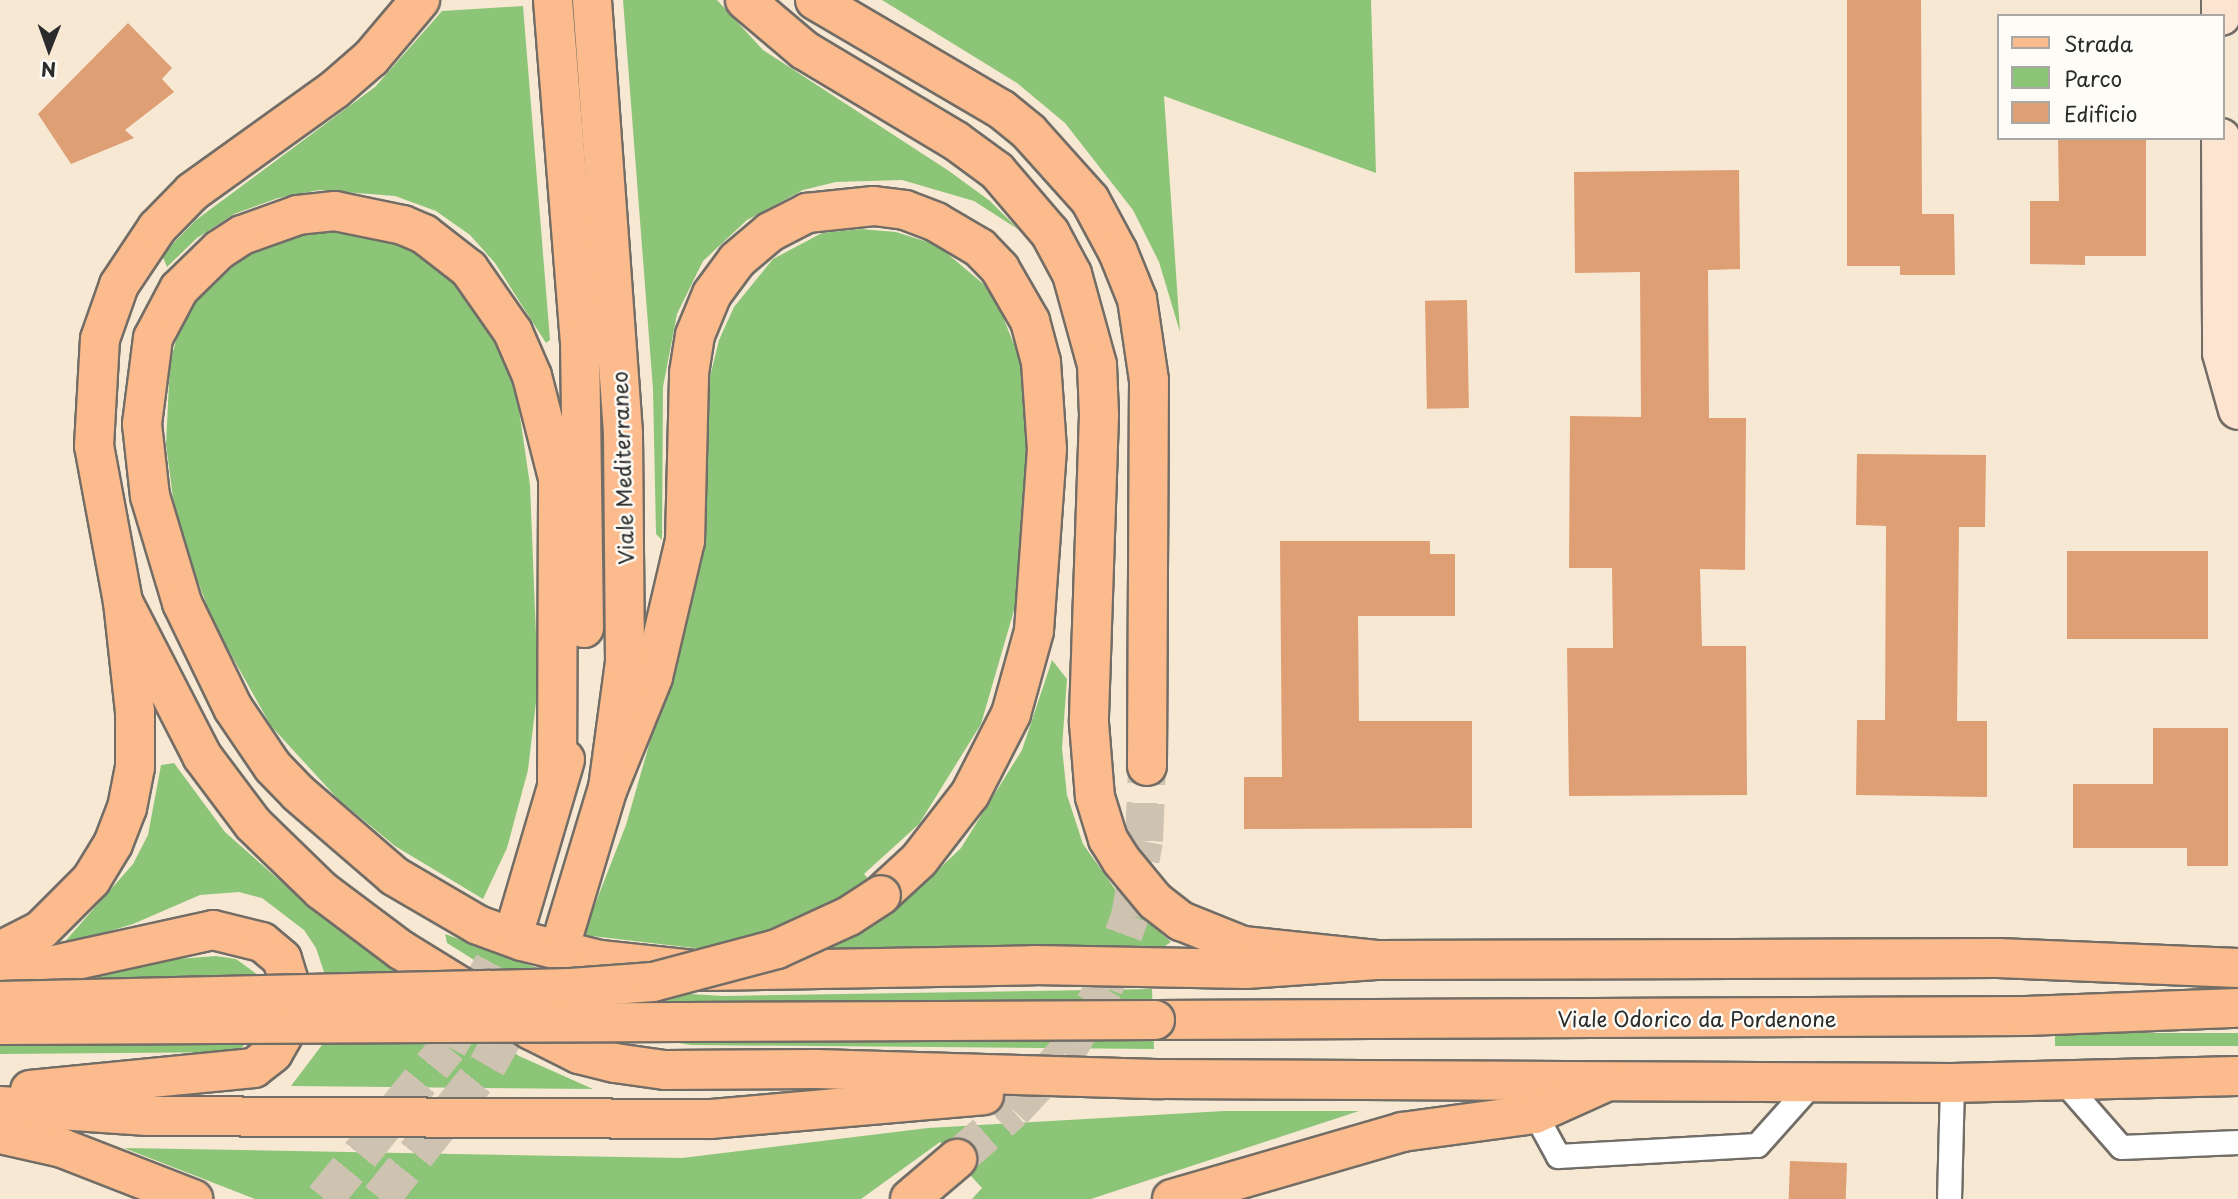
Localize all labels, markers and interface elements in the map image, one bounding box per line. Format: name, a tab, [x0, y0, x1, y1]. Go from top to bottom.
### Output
north arrow	[14, 14, 84, 84]
legend	[1996, 14, 2224, 140]
text: Strada	[2064, 27, 2133, 59]
text: N	[41, 56, 56, 84]
text: Parco	[2064, 62, 2122, 94]
text: Edificio	[2064, 97, 2137, 129]
street label: Viale Mediterraneo	[606, 370, 638, 566]
street label: Viale Odorico da Pordenone	[1556, 1005, 1838, 1031]

